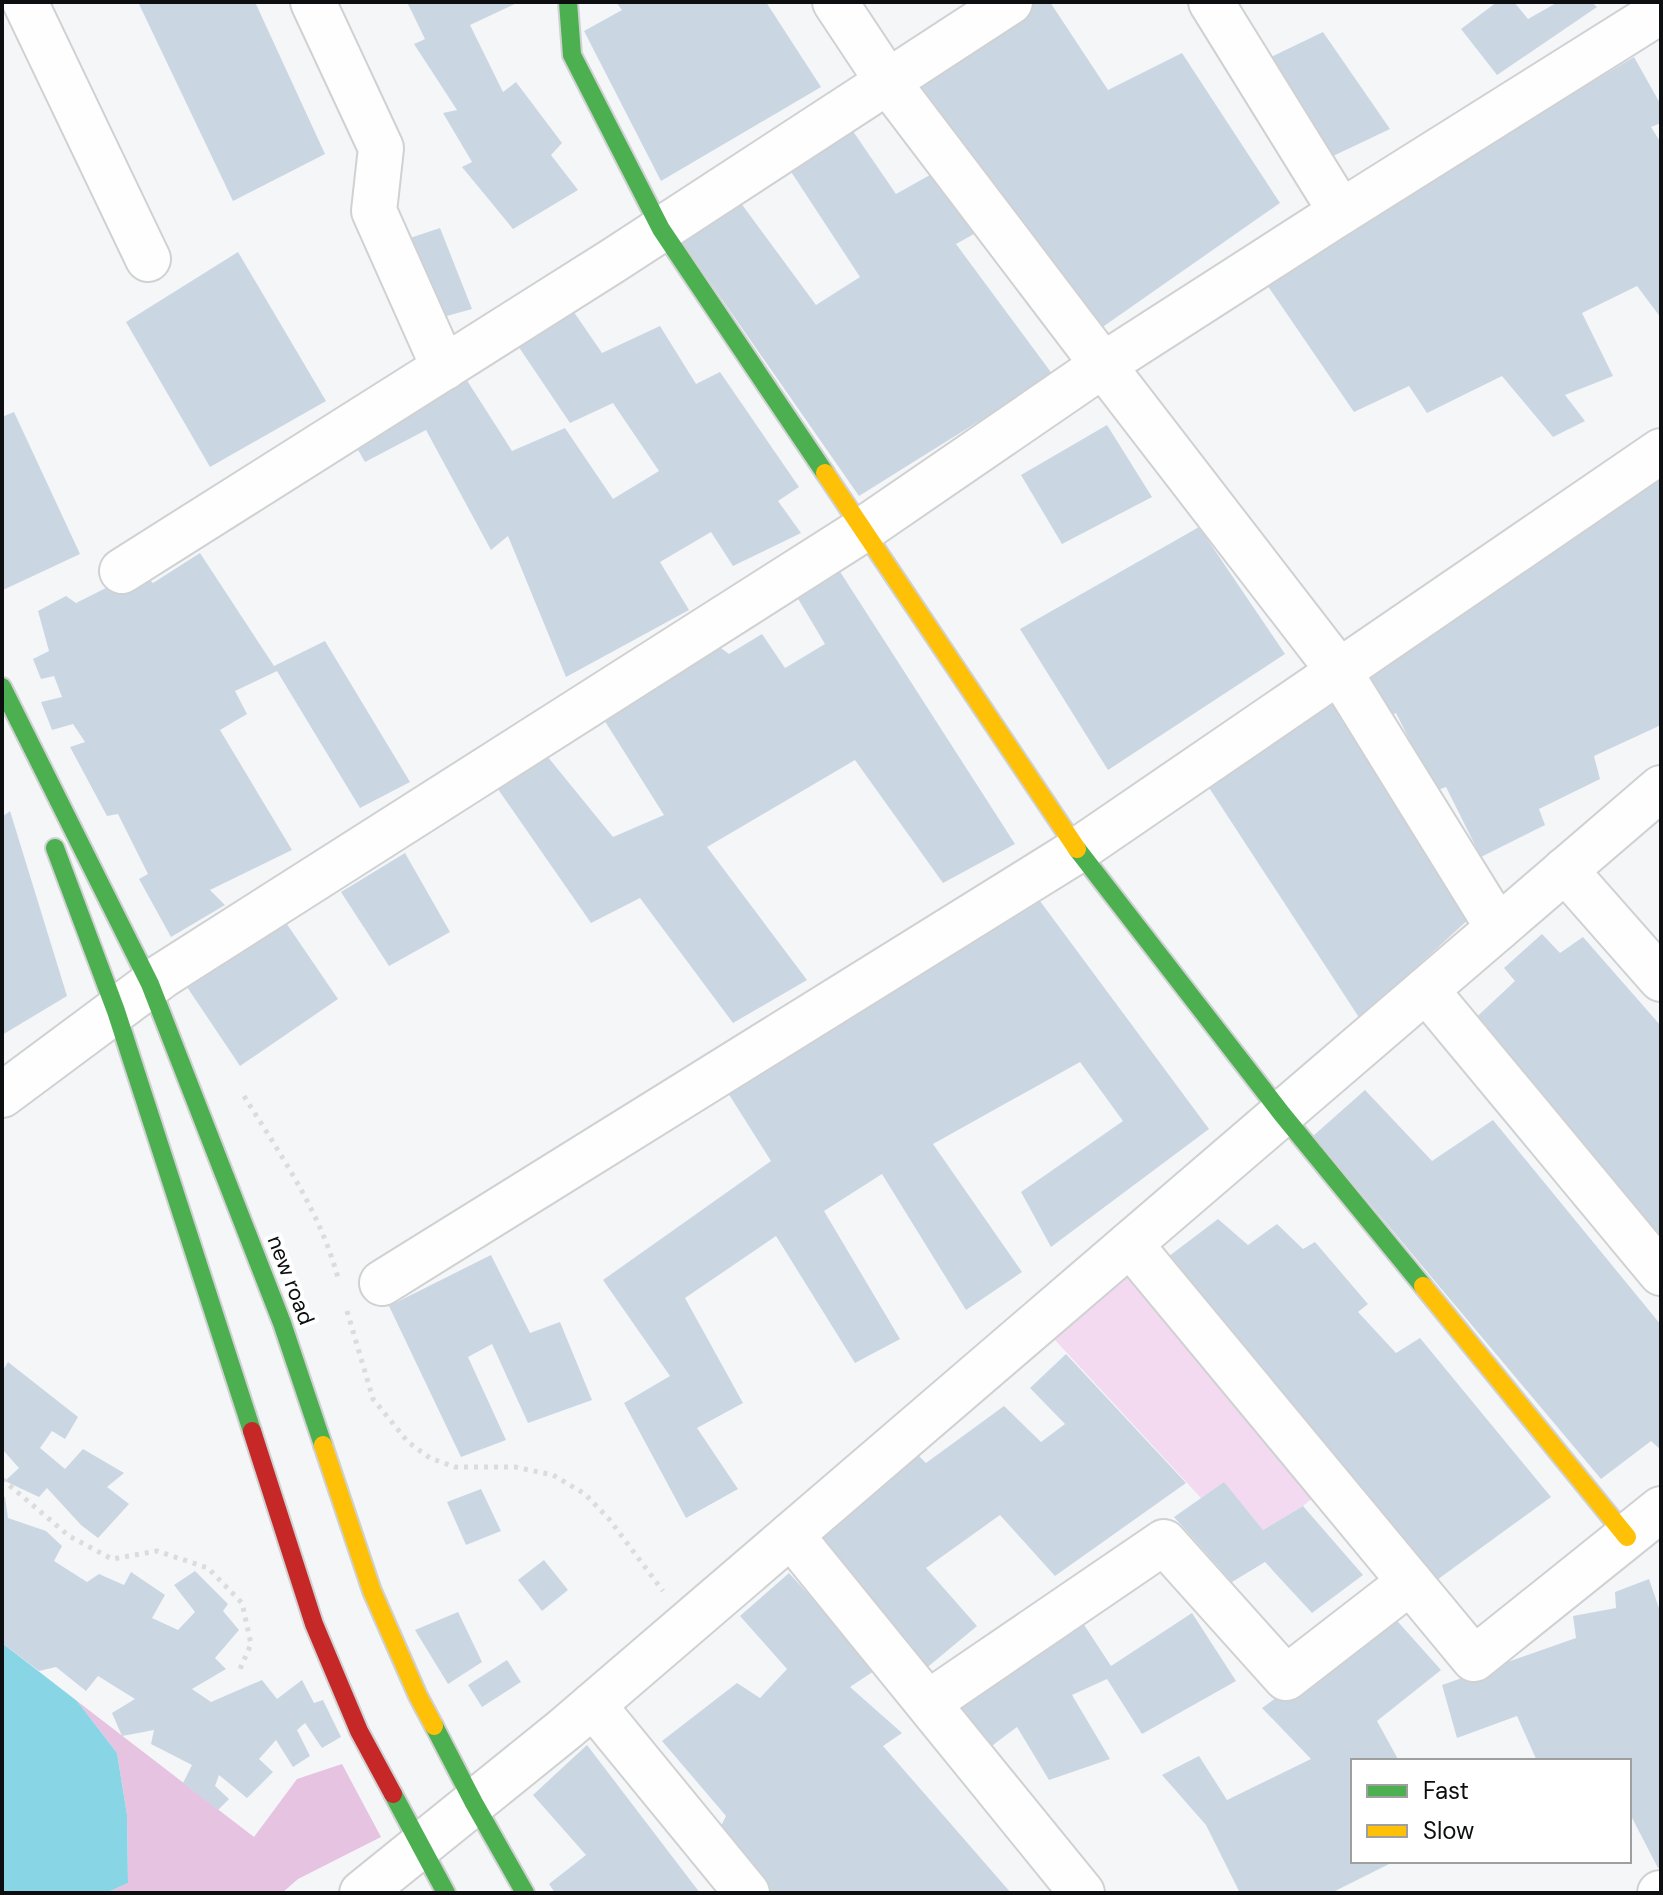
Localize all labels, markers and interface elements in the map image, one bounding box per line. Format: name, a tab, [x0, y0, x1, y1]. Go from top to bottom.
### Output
street label: new road	[261, 1231, 321, 1329]
legend	[1351, 1759, 1631, 1863]
text: Fast	[1423, 1775, 1469, 1806]
text: Slow	[1423, 1815, 1474, 1846]

